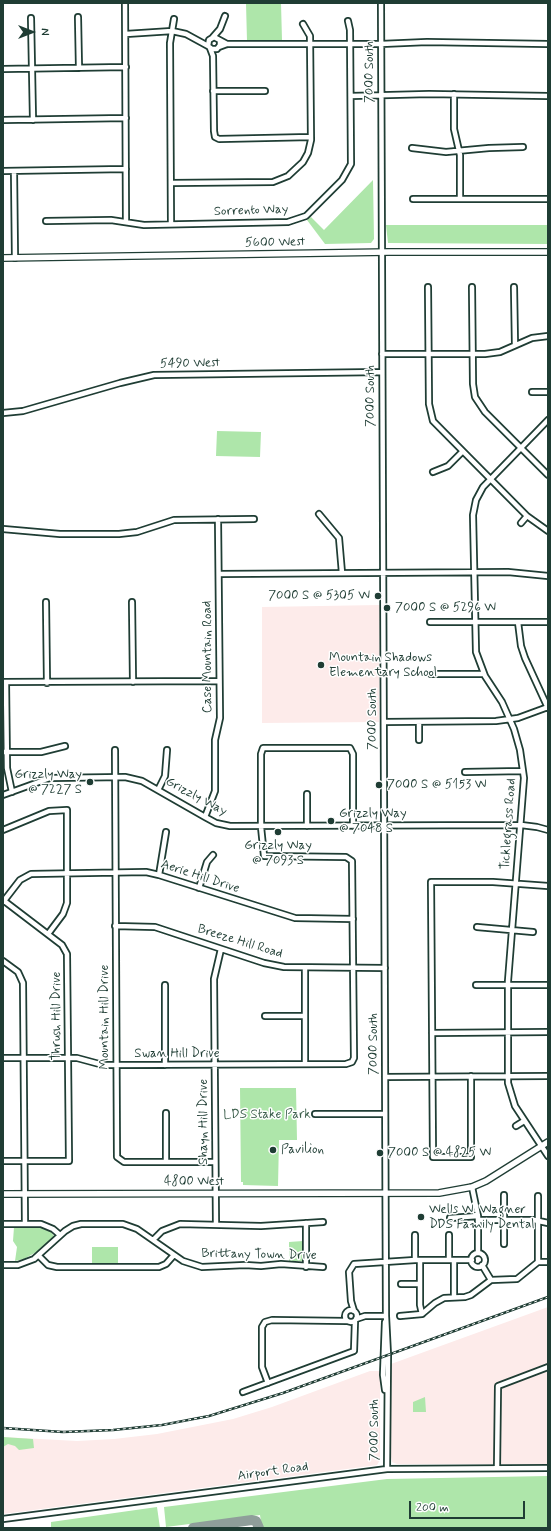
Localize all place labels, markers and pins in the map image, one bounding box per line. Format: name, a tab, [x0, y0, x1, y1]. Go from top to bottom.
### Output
place label: 7000 S @ 5305 W	[268, 588, 370, 604]
marker: 7000 S @ 5305 W	[373, 591, 383, 601]
place label: 7000 S @ 5296 W	[395, 600, 496, 616]
marker: 7000 S @ 5296 W	[382, 603, 392, 613]
place label: Mountain Shadows Elementary School	[329, 650, 437, 681]
marker: Mountain Shadows Elementary School	[316, 660, 326, 670]
place label: Grizzly Way @ 7227 S	[14, 767, 82, 798]
marker: Grizzly Way @ 7227 S	[85, 777, 95, 787]
place label: 7000 S @ 5153 W	[387, 777, 486, 793]
marker: 7000 S @ 5153 W	[374, 780, 384, 790]
place label: Grizzly Way @ 7048 S	[339, 806, 407, 837]
marker: Grizzly Way @ 7048 S	[326, 816, 336, 826]
marker: Grizzly Way @ 7093 S	[273, 827, 283, 837]
place label: Grizzly Way @ 7093 S	[244, 838, 312, 869]
place label: Pavilion	[281, 1142, 324, 1158]
marker: Pavilion	[268, 1145, 278, 1155]
place label: 7000 S @ 4825 W	[388, 1145, 491, 1161]
marker: 7000 S @ 4825 W	[375, 1148, 385, 1158]
place label: Wells W. Wagner DDS Family Dental	[429, 1202, 535, 1233]
marker: Wells W. Wagner DDS Family Dental	[416, 1212, 426, 1222]

